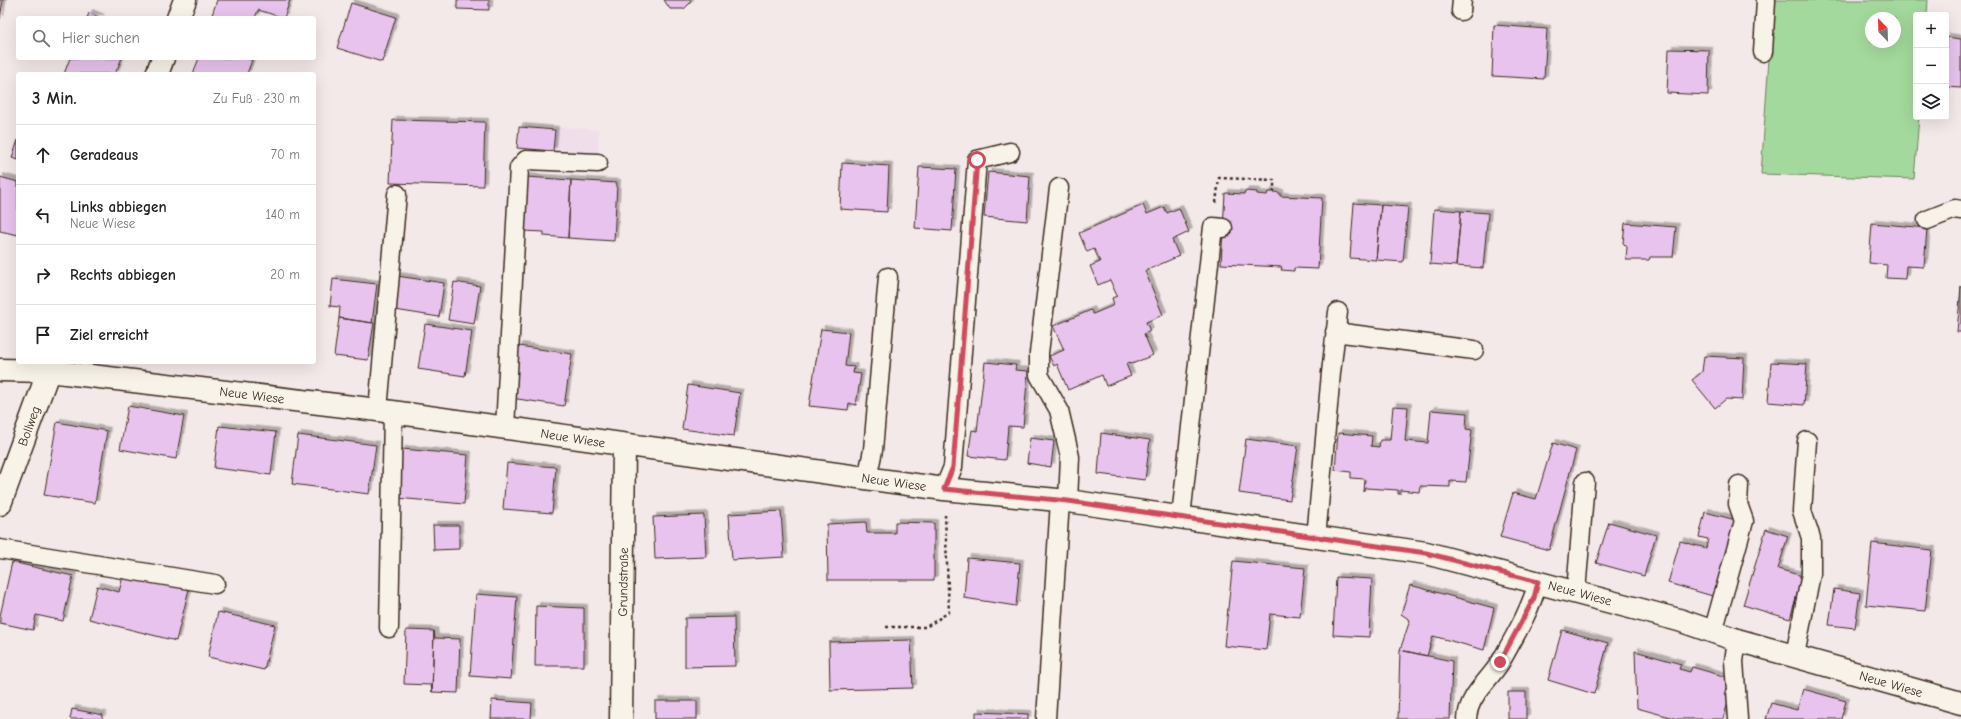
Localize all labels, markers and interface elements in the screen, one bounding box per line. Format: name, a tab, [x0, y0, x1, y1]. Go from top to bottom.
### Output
north arrow	[1865, 12, 1901, 48]
map controls	[1913, 12, 1949, 120]
button: +	[1913, 12, 1949, 48]
search box	[16, 16, 316, 60]
icon: search	[30, 27, 52, 49]
text: Hier suchen	[62, 29, 140, 47]
button: −	[1913, 48, 1949, 84]
button: layers	[1913, 84, 1949, 120]
text: 3 Min.	[32, 89, 77, 108]
text: Zu Fuß · 230 m	[213, 91, 300, 106]
icon: ahead	[32, 144, 54, 166]
text: Geradeaus	[70, 146, 138, 164]
text: 70 m	[271, 147, 300, 162]
route start	[968, 151, 986, 169]
text: Links abbiegen	[70, 198, 167, 216]
icon: left	[32, 204, 54, 226]
text: 140 m	[266, 207, 300, 222]
text: Neue Wiese	[70, 216, 135, 231]
icon: right	[32, 264, 54, 286]
text: Rechts abbiegen	[70, 266, 176, 284]
text: 20 m	[270, 267, 300, 282]
icon: arrive	[32, 324, 54, 346]
text: Ziel erreicht	[70, 326, 148, 344]
street label: Neue Wiese	[219, 384, 286, 406]
street label: Bollweg	[15, 404, 43, 448]
street label: Neue Wiese	[540, 425, 607, 451]
street label: Neue Wiese	[861, 470, 928, 494]
street label: Grundstraße	[615, 547, 631, 617]
street label: Neue Wiese	[1547, 577, 1614, 609]
route end	[1491, 653, 1509, 671]
street label: Neue Wiese	[1858, 668, 1925, 700]

